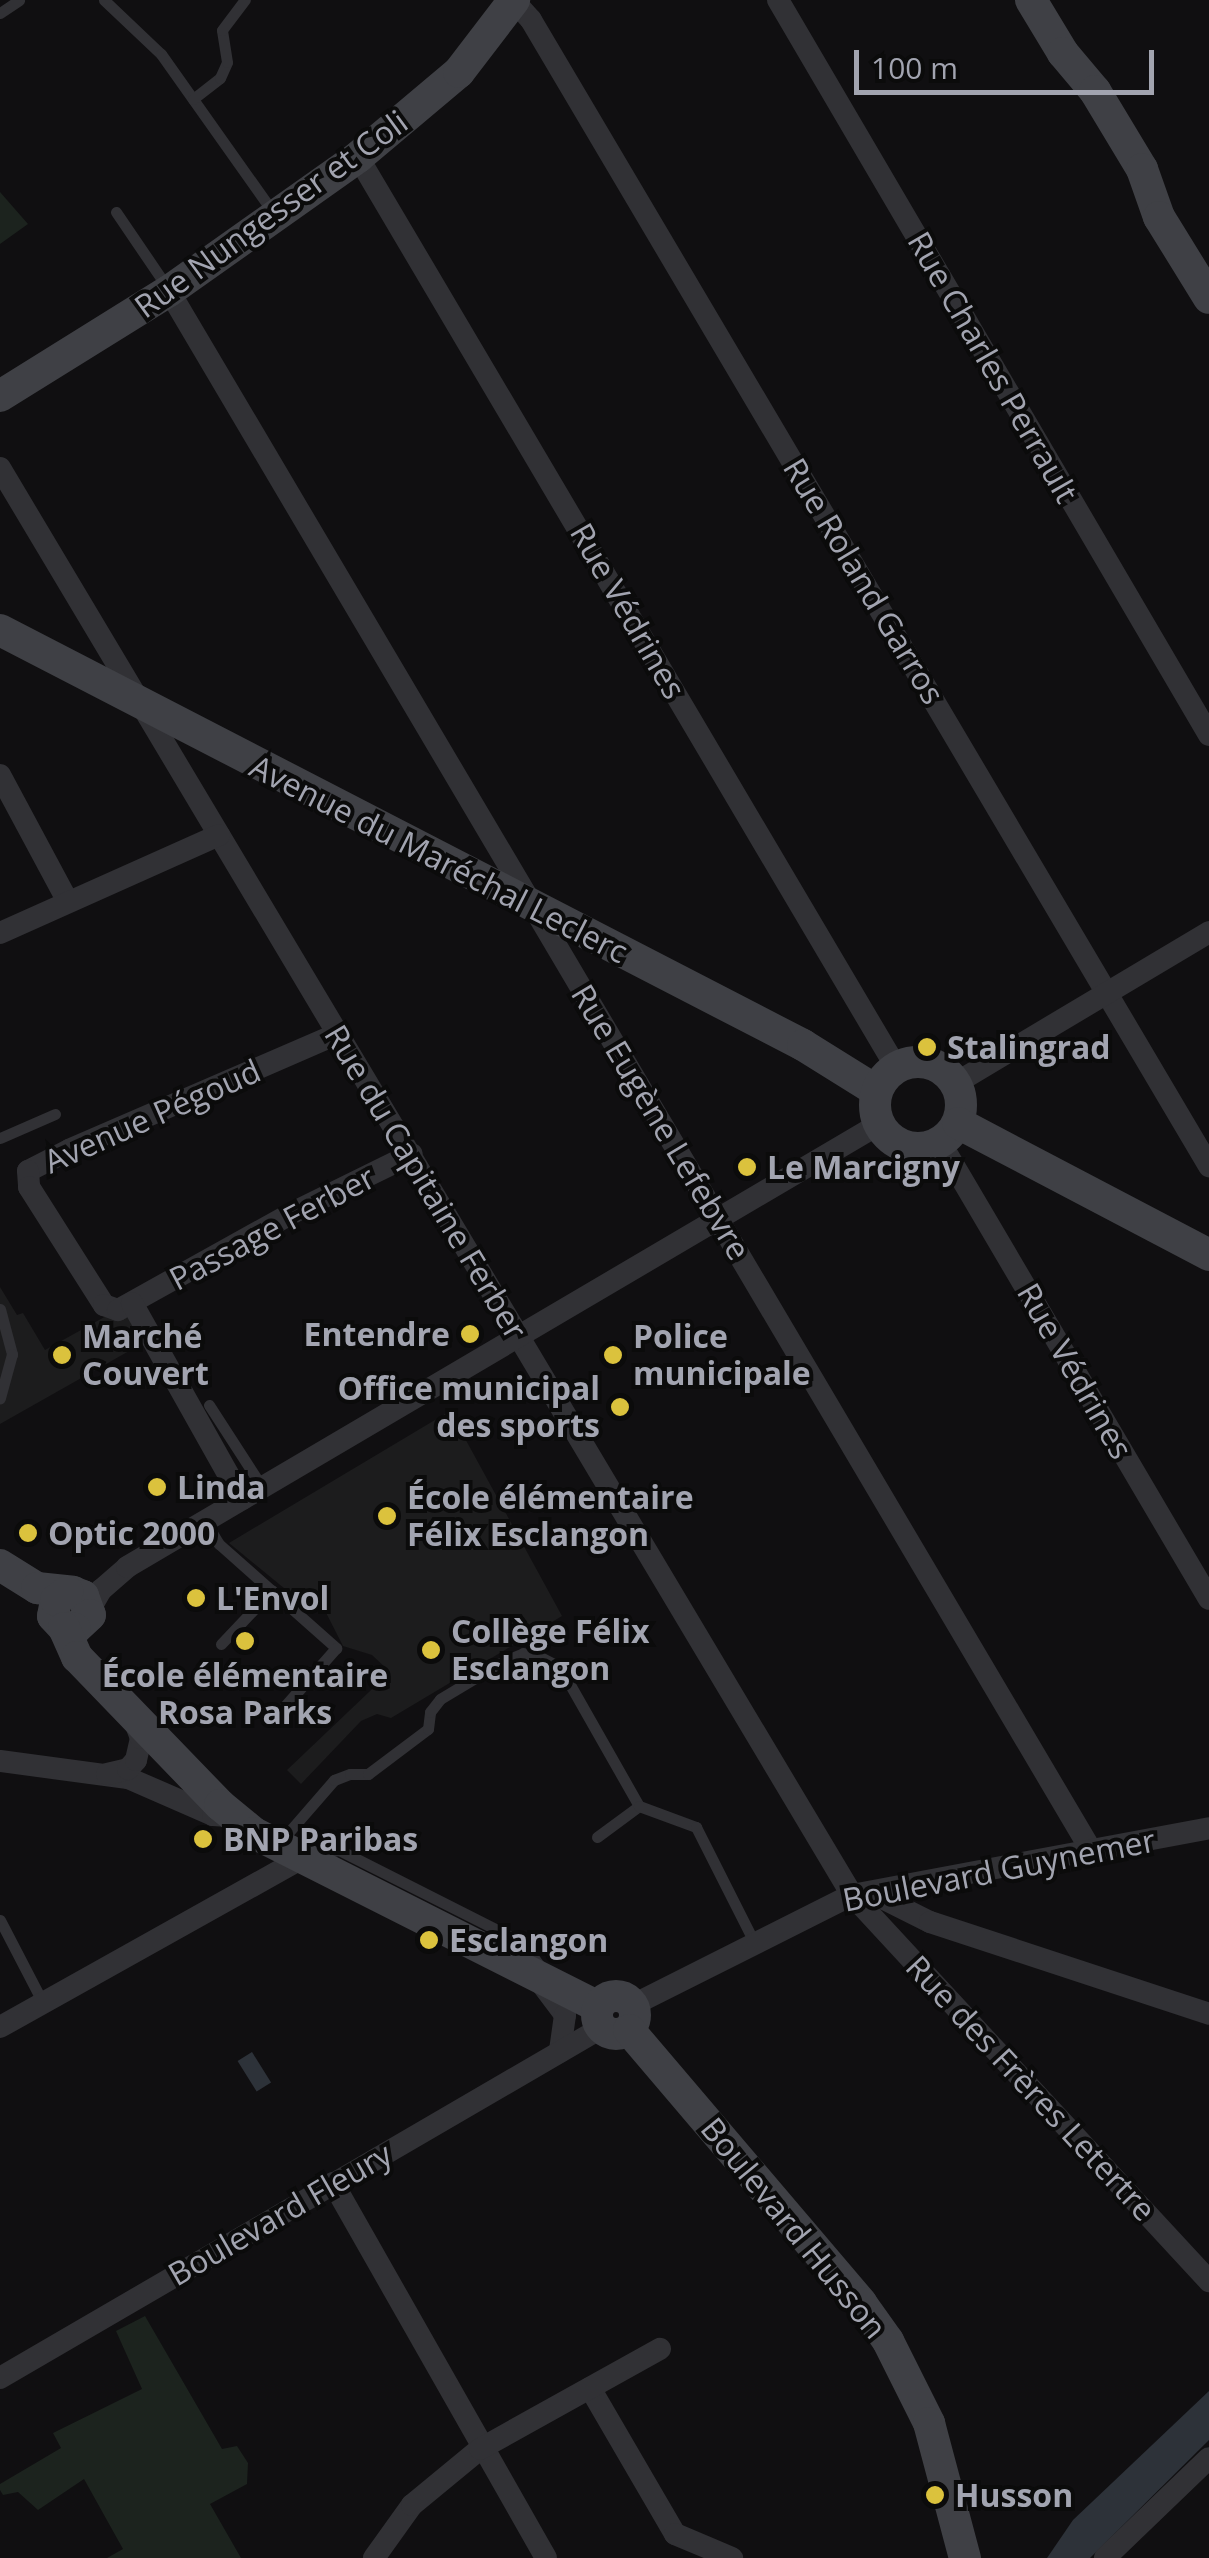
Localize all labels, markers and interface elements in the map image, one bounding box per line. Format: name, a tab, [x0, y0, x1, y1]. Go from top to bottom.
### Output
scale bar	[859, 30, 1159, 92]
text: 100 m	[871, 47, 958, 88]
street label: Rue Nungesser et Coli	[127, 102, 415, 326]
street label: Rue Charles Perrault	[900, 225, 1086, 509]
street label: Rue Roland Garros	[776, 451, 952, 711]
street label: Rue Védrines	[562, 516, 694, 706]
street label: Avenue du Maréchal Leclerc	[244, 747, 634, 971]
street label: Rue Eugène Lefebvre	[564, 977, 758, 1267]
street label: Rue du Capitaine Ferber	[317, 1018, 535, 1346]
place label: Stalingrad	[947, 1028, 1111, 1066]
marker: Stalingrad	[916, 1036, 938, 1058]
street label: Avenue Pégoud	[38, 1051, 266, 1181]
place label: Le Marcigny	[767, 1148, 960, 1186]
marker: Le Marcigny	[736, 1156, 758, 1178]
street label: Passage Ferber	[163, 1158, 381, 1298]
street label: Rue Védrines	[1009, 1276, 1141, 1466]
place label: Entendre	[304, 1315, 450, 1353]
place label: Marché Couvert	[82, 1318, 209, 1393]
place label: Police municipale	[633, 1318, 811, 1393]
marker: Entendre	[459, 1323, 481, 1345]
marker: Marché Couvert	[51, 1344, 73, 1366]
marker: Police municipale	[602, 1344, 624, 1366]
place label: Office municipal des sports	[338, 1370, 600, 1445]
marker: Office municipal des sports	[609, 1396, 631, 1418]
place label: Linda	[177, 1468, 265, 1506]
marker: Linda	[146, 1476, 168, 1498]
place label: École élémentaire Félix Esclangon	[407, 1479, 694, 1554]
marker: École élémentaire Félix Esclangon	[376, 1505, 398, 1527]
place label: Optic 2000	[48, 1514, 215, 1552]
marker: Optic 2000	[17, 1522, 39, 1544]
place label: L'Envol	[216, 1579, 329, 1617]
marker: L'Envol	[185, 1587, 207, 1609]
place label: Collège Félix Esclangon	[451, 1613, 649, 1688]
marker: École élémentaire Rosa Parks	[234, 1630, 256, 1652]
marker: Collège Félix Esclangon	[420, 1639, 442, 1661]
place label: École élémentaire Rosa Parks	[102, 1657, 388, 1732]
place label: BNP Paribas	[223, 1820, 418, 1858]
street label: Boulevard Guynemer	[839, 1821, 1159, 1919]
marker: BNP Paribas	[192, 1828, 214, 1850]
place label: Esclangon	[449, 1921, 608, 1959]
marker: Esclangon	[418, 1929, 440, 1951]
street label: Rue des Frères Letertre	[898, 1947, 1164, 2229]
street label: Boulevard Husson	[693, 2110, 895, 2346]
street label: Boulevard Fleury	[161, 2134, 399, 2294]
place label: Husson	[955, 2476, 1073, 2514]
marker: Husson	[924, 2484, 946, 2506]

